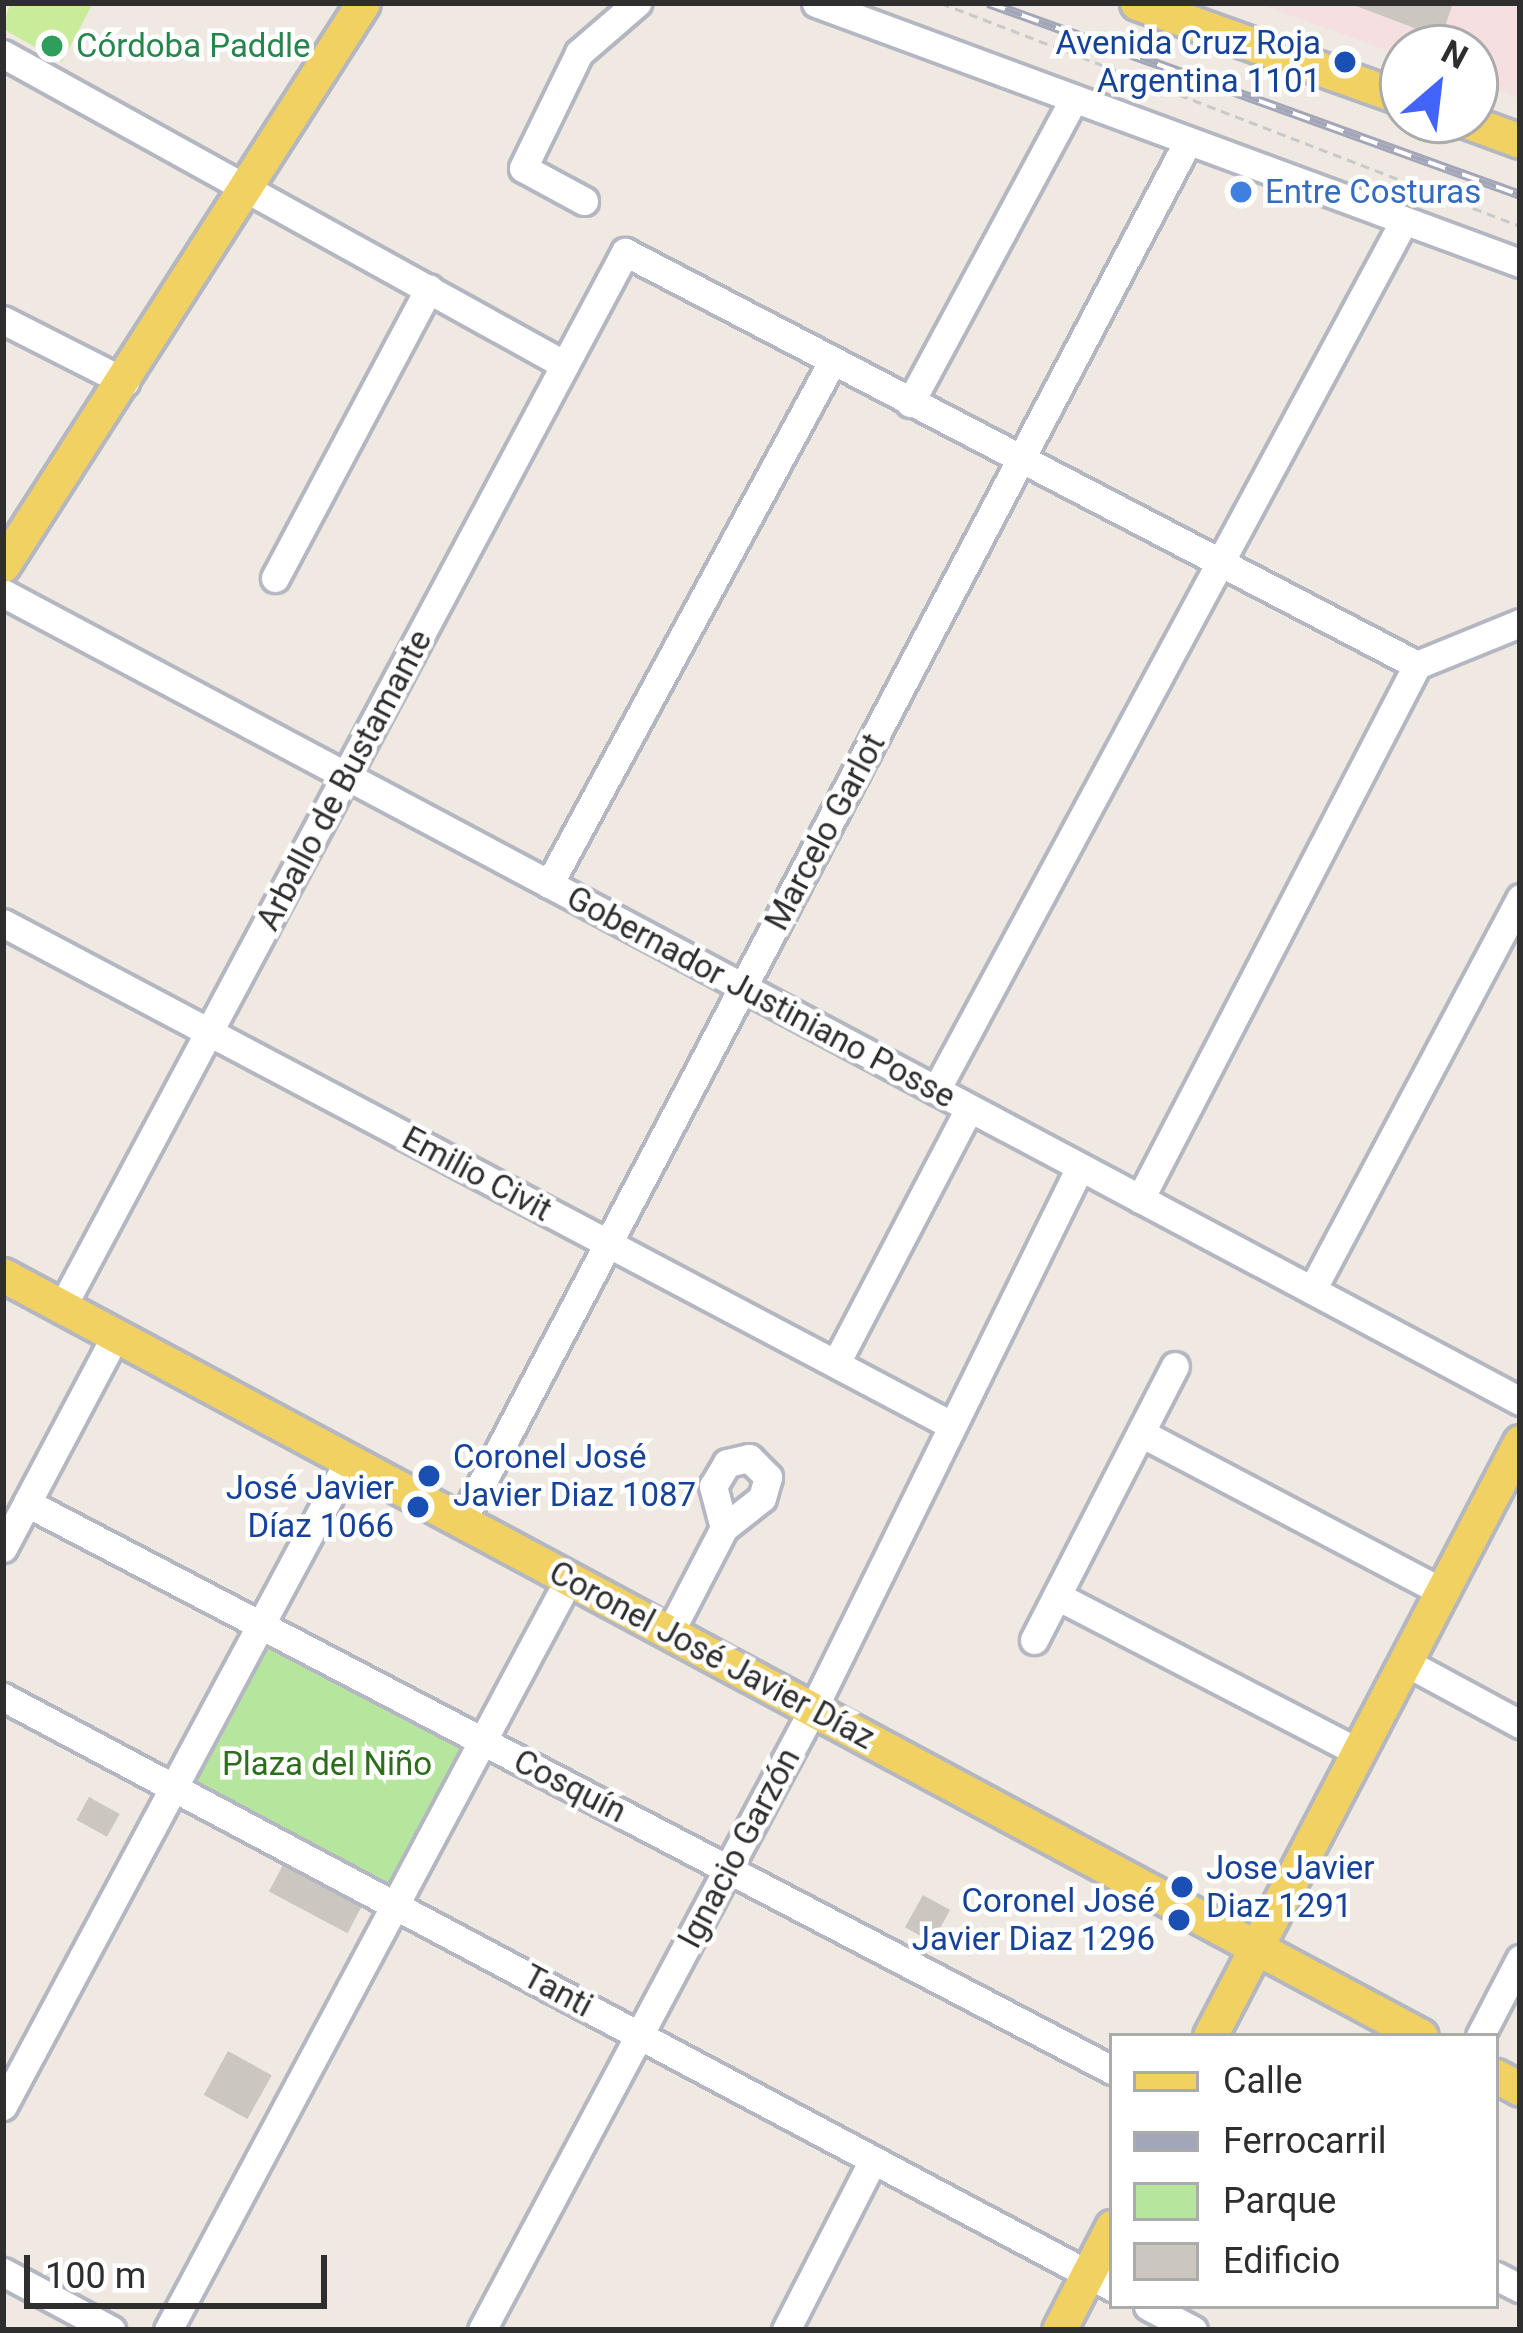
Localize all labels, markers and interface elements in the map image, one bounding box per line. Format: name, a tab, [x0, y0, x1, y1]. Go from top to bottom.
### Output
place label: Avenida Cruz Roja Argentina 1101	[1056, 23, 1321, 101]
north arrow	[1379, 24, 1499, 144]
place label: Córdoba Paddle	[76, 26, 311, 66]
text: N	[1435, 32, 1474, 77]
marker: Córdoba Paddle	[39, 33, 65, 59]
marker: Avenida Cruz Roja Argentina 1101	[1332, 49, 1358, 75]
place label: Entre Costuras	[1265, 172, 1481, 212]
marker: Entre Costuras	[1228, 179, 1254, 205]
street label: Arballo de Bustamante	[248, 623, 440, 937]
street label: Marcelo Garlot	[757, 727, 893, 937]
street label: Gobernador Justiniano Posse	[560, 878, 962, 1116]
street label: Emilio Civit	[396, 1118, 558, 1230]
place label: Coronel José Javier Diaz 1087	[453, 1437, 696, 1515]
marker: Coronel José Javier Diaz 1087	[416, 1463, 442, 1489]
place label: José Javier Díaz 1066	[226, 1468, 394, 1546]
marker: José Javier Díaz 1066	[405, 1494, 431, 1520]
street label: Coronel José Javier Díaz	[543, 1552, 881, 1758]
street label: Cosquín	[507, 1741, 633, 1831]
street label: Ignacio Garzón	[670, 1741, 808, 1955]
park label: Plaza del Niño	[222, 1744, 432, 1784]
place label: Jose Javier Diaz 1291	[1206, 1848, 1374, 1926]
marker: Jose Javier Diaz 1291	[1169, 1874, 1195, 1900]
place label: Coronel José Javier Diaz 1296	[912, 1881, 1155, 1959]
marker: Coronel José Javier Diaz 1296	[1166, 1907, 1192, 1933]
street label: Tanti	[517, 1956, 599, 2026]
legend	[1109, 2033, 1499, 2309]
text: Calle	[1223, 2060, 1303, 2102]
text: Ferrocarril	[1223, 2120, 1387, 2162]
text: Parque	[1223, 2180, 1336, 2222]
scale bar	[30, 2231, 333, 2305]
text: Edificio	[1223, 2240, 1340, 2282]
text: 100 m	[45, 2255, 146, 2297]

